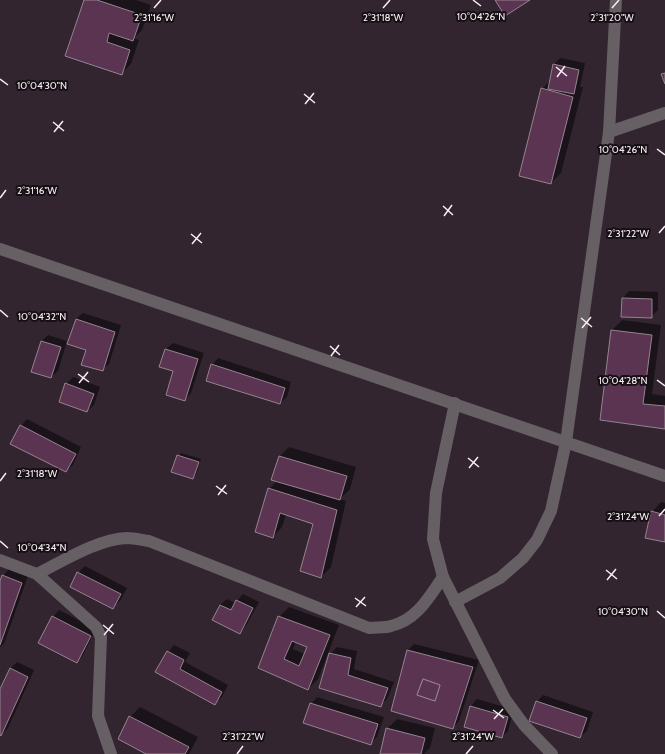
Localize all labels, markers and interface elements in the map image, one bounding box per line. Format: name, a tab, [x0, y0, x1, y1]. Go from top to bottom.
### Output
text: 10°04'26"N	[457, 10, 505, 23]
text: 2°31'16"W	[134, 11, 175, 24]
text: 2°31'18"W	[363, 11, 404, 24]
text: 2°31'20"W	[590, 11, 634, 24]
text: 10°04'30"N	[17, 79, 67, 92]
text: 10°04'26"N	[599, 143, 647, 156]
text: 2°31'16"W	[17, 184, 58, 197]
text: 2°31'22"W	[607, 227, 649, 240]
text: 10°04'32"N	[18, 310, 66, 323]
text: 10°04'28"N	[598, 374, 648, 387]
text: 2°31'18"W	[17, 467, 58, 480]
text: 2°31'24"W	[607, 510, 650, 523]
text: 10°04'34"N	[18, 541, 66, 554]
text: 10°04'30"N	[598, 605, 648, 618]
text: 2°31'22"W	[222, 730, 264, 743]
text: 2°31'24"W	[452, 730, 495, 743]

